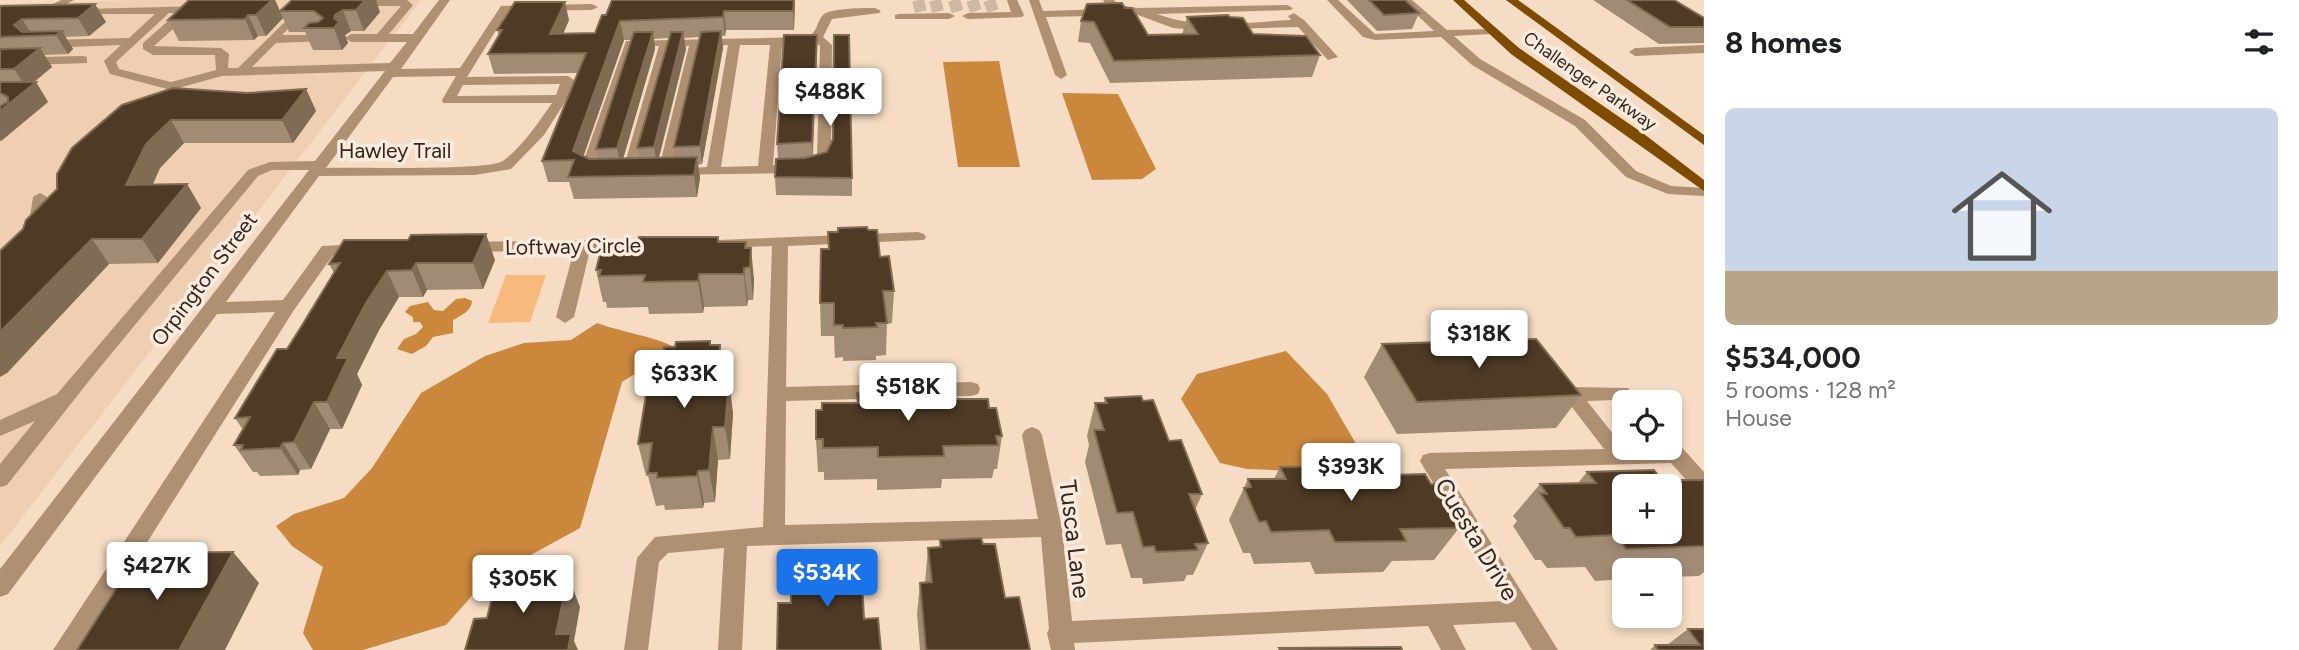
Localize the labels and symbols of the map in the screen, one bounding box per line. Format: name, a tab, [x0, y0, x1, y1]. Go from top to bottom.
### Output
street label: Challenger Parkway	[1519, 27, 1661, 136]
pin: $488K	[781, 68, 879, 128]
street label: Hawley Trail	[339, 138, 451, 163]
street label: Orpington Street	[146, 207, 262, 351]
street label: Loftway Circle	[505, 232, 641, 260]
pin: $318K	[1430, 310, 1528, 370]
pin: $633K	[635, 350, 733, 410]
pin: $518K	[859, 364, 957, 423]
pin: $393K	[1302, 444, 1400, 503]
street label: Cuesta Drive	[1429, 473, 1525, 605]
street label: Tusca Lane	[1053, 478, 1097, 600]
pin: $427K	[108, 542, 206, 602]
pin: $534K	[778, 550, 876, 609]
pin: $305K	[474, 556, 572, 615]

